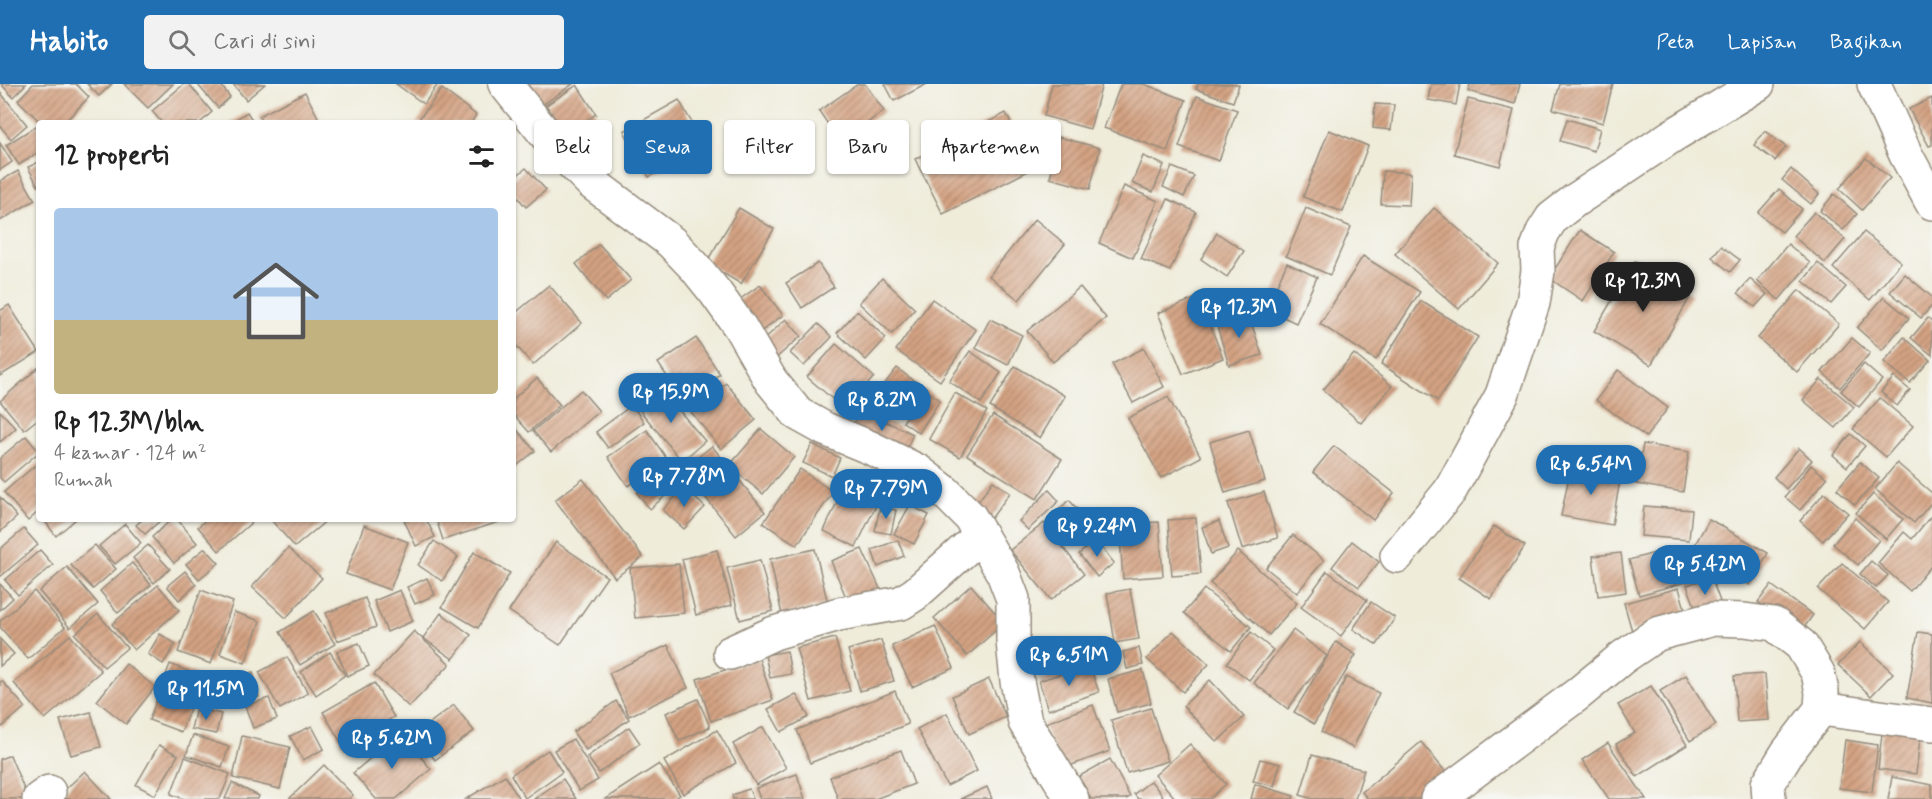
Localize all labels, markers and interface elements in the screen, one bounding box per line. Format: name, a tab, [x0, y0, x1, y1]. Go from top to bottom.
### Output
search box	[144, 15, 564, 69]
text: Habito	[30, 24, 108, 61]
icon: search	[165, 26, 198, 59]
text: Cari di sini	[213, 28, 316, 56]
text: Peta	[1656, 28, 1695, 56]
text: Lapisan	[1728, 28, 1797, 56]
text: Bagikan	[1830, 28, 1902, 56]
chip: Beli	[534, 120, 612, 174]
chip: Sewa	[624, 120, 712, 174]
chip: Filter	[724, 120, 815, 174]
chip: Baru	[827, 120, 909, 174]
chip: Apartemen	[921, 120, 1061, 174]
text: 12 properti	[54, 139, 168, 173]
icon: filters	[465, 140, 498, 173]
icon: home	[222, 247, 330, 355]
pin: Rp 12.3M	[1581, 262, 1705, 313]
text: Rp 12.3M	[1605, 268, 1681, 295]
pin: Rp 12.3M	[1177, 288, 1301, 339]
text: Rp 12.3M	[1201, 294, 1277, 321]
pin: Rp 15.9M	[609, 373, 733, 424]
text: Rp 15.9M	[633, 379, 709, 406]
pin: Rp 8.2M	[827, 381, 937, 432]
text: Rp 8.2M	[848, 387, 916, 414]
text: Rp 12.3M/bln	[54, 406, 204, 440]
text: 4 kamar · 124 m²	[54, 440, 207, 467]
pin: Rp 6.54M	[1529, 445, 1653, 496]
text: Rp 6.54M	[1550, 451, 1632, 478]
pin: Rp 7.78M	[622, 457, 746, 508]
text: Rp 7.78M	[643, 463, 725, 490]
text: Rumah	[54, 467, 113, 494]
pin: Rp 7.79M	[824, 469, 948, 520]
text: Rp 7.79M	[844, 475, 928, 502]
pin: Rp 9.24M	[1035, 507, 1159, 558]
text: Rp 9.24M	[1057, 513, 1137, 540]
pin: Rp 5.42M	[1643, 545, 1767, 596]
text: Rp 5.42M	[1664, 551, 1746, 578]
pin: Rp 6.51M	[1007, 636, 1131, 687]
text: Rp 6.51M	[1030, 642, 1108, 669]
pin: Rp 11.5M	[144, 670, 268, 721]
text: Rp 11.5M	[167, 676, 245, 703]
pin: Rp 5.62M	[330, 719, 454, 770]
text: Rp 5.62M	[352, 725, 432, 752]

